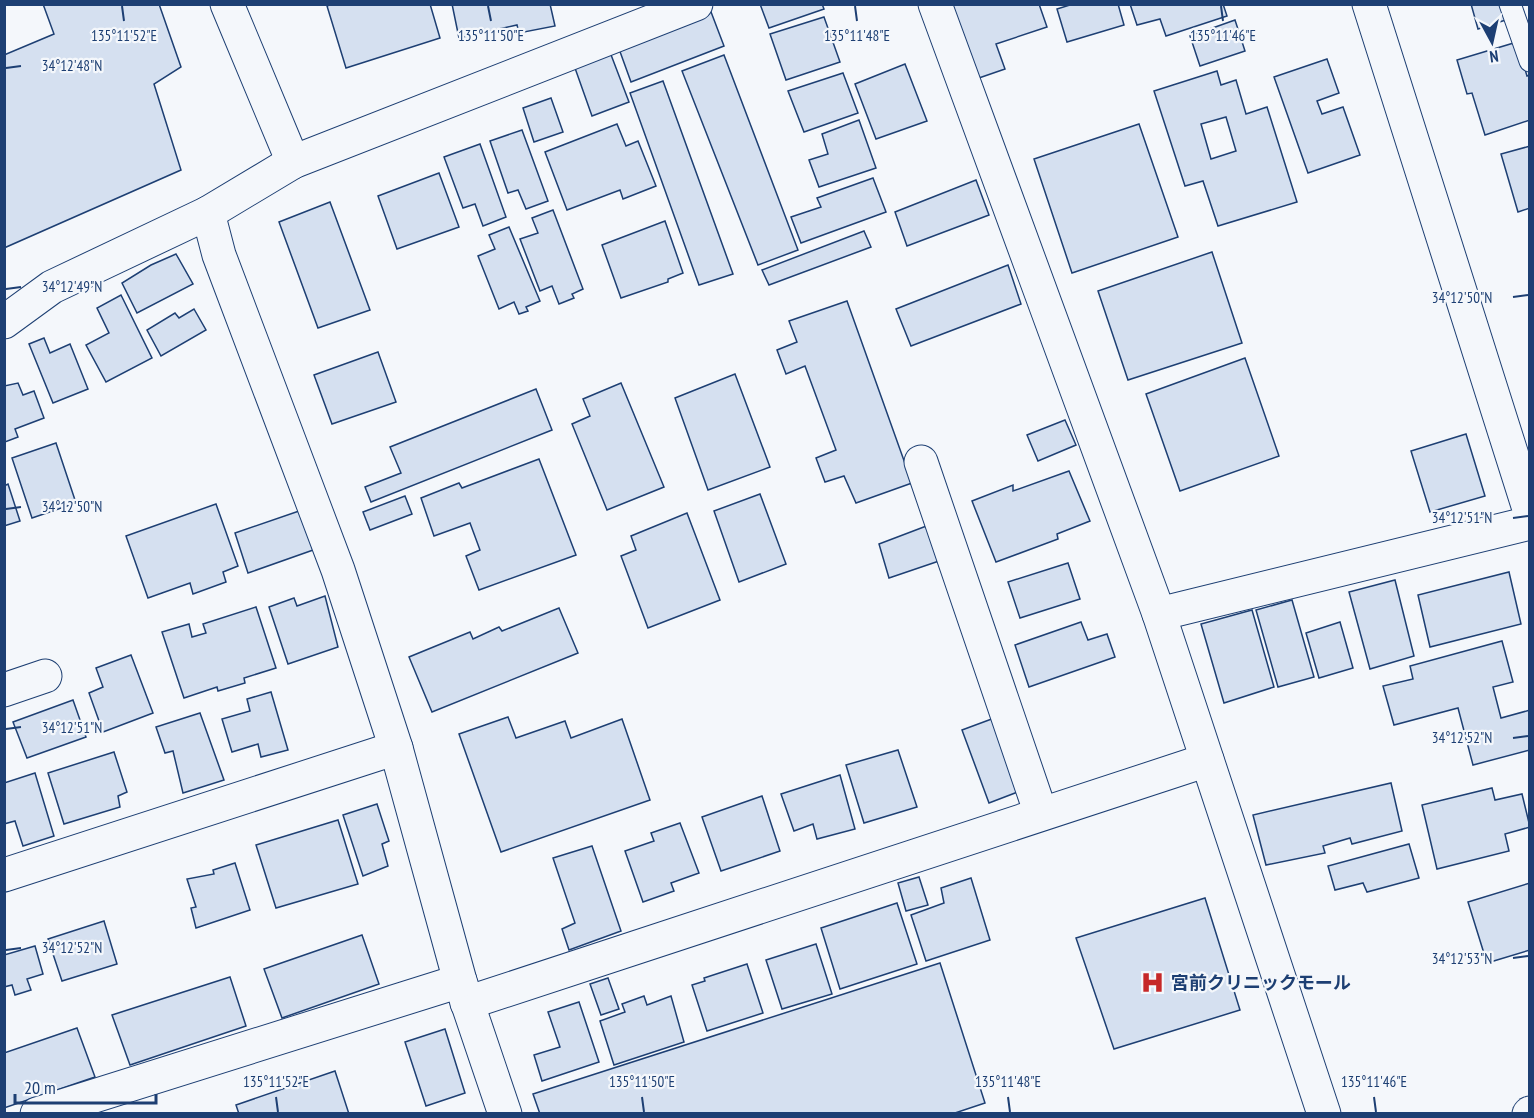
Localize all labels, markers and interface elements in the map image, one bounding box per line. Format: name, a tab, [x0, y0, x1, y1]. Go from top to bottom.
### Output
north arrow	[1462, 12, 1522, 72]
text: 135°11'52"E	[91, 26, 157, 45]
text: 135°11'50"E	[458, 26, 524, 45]
text: 135°11'48"E	[824, 26, 890, 45]
text: 135°11'46"E	[1190, 26, 1256, 45]
text: N	[1488, 46, 1500, 67]
text: 34°12'48"N	[42, 56, 102, 75]
text: 34°12'49"N	[42, 277, 102, 296]
text: 34°12'50"N	[1432, 288, 1492, 307]
text: 34°12'50"N	[42, 497, 102, 516]
text: 34°12'51"N	[1432, 508, 1492, 527]
text: 34°12'51"N	[42, 718, 102, 737]
text: 34°12'52"N	[1432, 728, 1492, 747]
text: 34°12'52"N	[42, 938, 102, 957]
text: 34°12'53"N	[1432, 949, 1492, 968]
hospital icon: 宮前クリニックモール	[1140, 970, 1166, 996]
place label: 宮前クリニックモール	[1171, 971, 1351, 994]
scale bar	[15, 1067, 156, 1105]
text: 135°11'52"E	[243, 1072, 309, 1091]
text: 135°11'50"E	[609, 1072, 675, 1091]
text: 135°11'48"E	[975, 1072, 1041, 1091]
text: 135°11'46"E	[1341, 1072, 1407, 1091]
text: 20 m	[24, 1076, 56, 1099]

